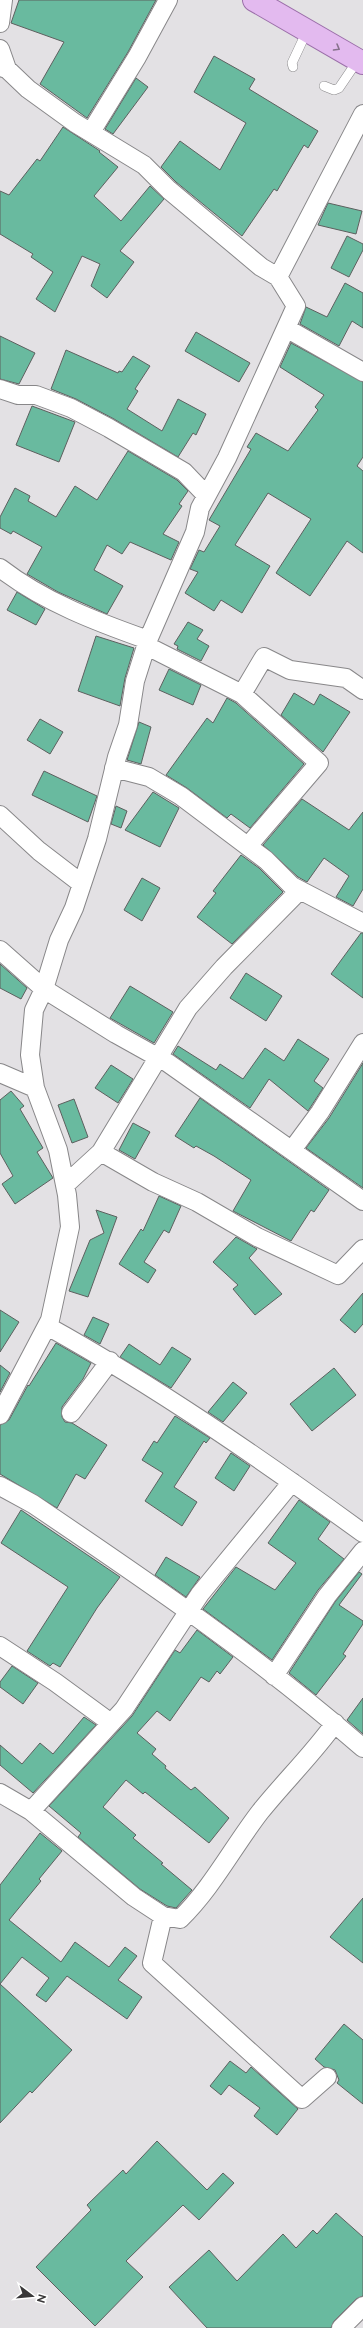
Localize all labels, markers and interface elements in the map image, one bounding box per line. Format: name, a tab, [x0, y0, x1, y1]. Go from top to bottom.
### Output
one-way arrow	[332, 43, 340, 50]
north arrow	[12, 2276, 52, 2316]
text: N	[34, 2293, 49, 2304]

